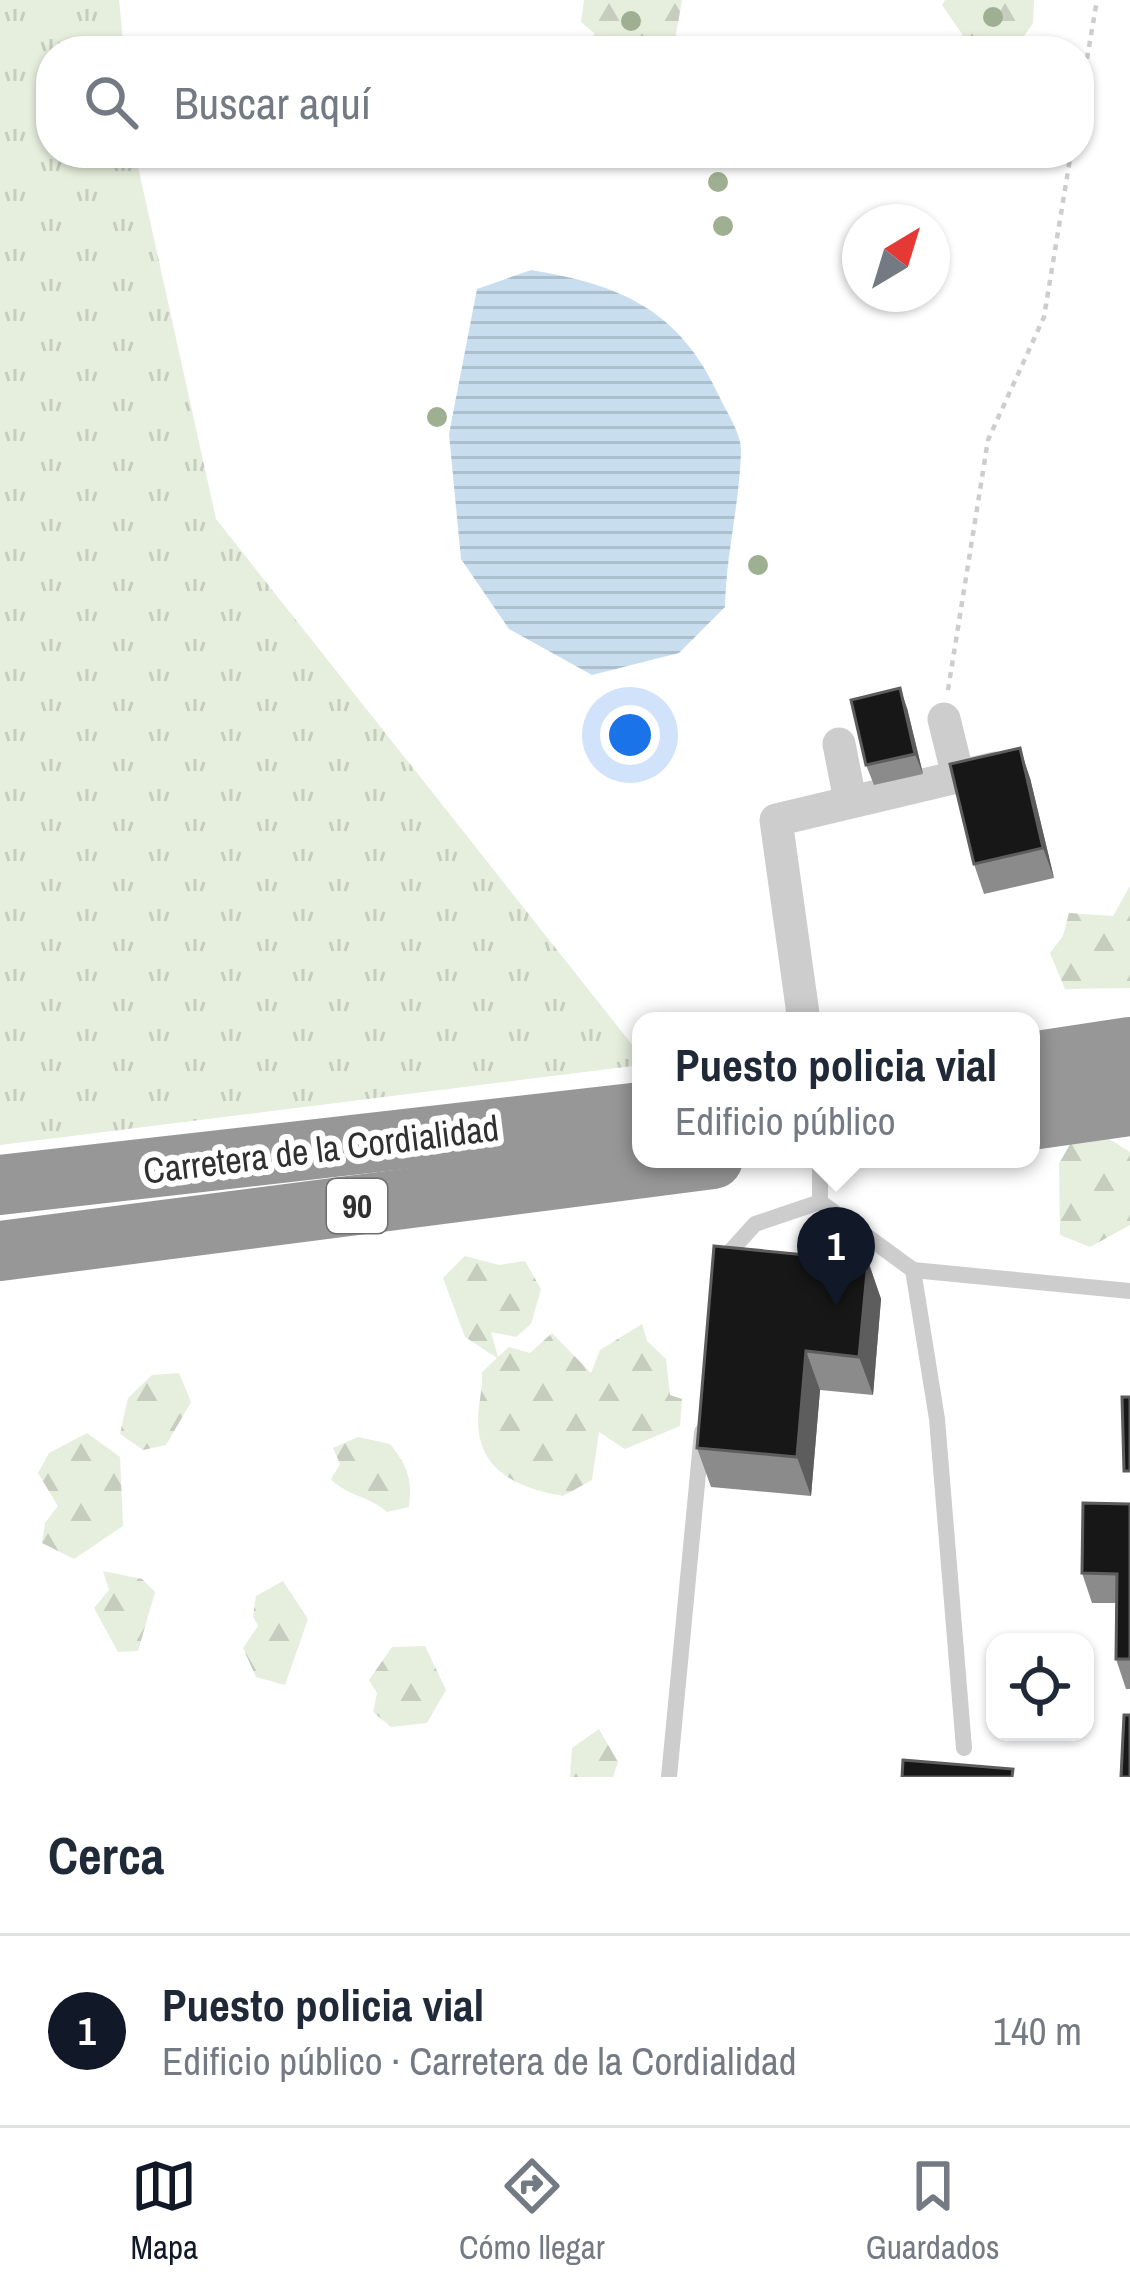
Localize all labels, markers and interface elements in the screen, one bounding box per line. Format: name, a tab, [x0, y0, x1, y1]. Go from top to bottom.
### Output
search box	[36, 36, 1094, 168]
icon: search	[78, 69, 144, 135]
text: Buscar aquí	[174, 72, 371, 133]
north arrow	[842, 204, 950, 312]
your location	[600, 705, 660, 765]
popup	[632, 1012, 1040, 1168]
text: Puesto policia vial	[675, 1034, 997, 1095]
text: Edificio público	[675, 1095, 895, 1147]
street label: Carretera de la Cordialidad	[141, 1103, 501, 1195]
road number: 90	[327, 1179, 387, 1233]
pin: 1	[797, 1207, 875, 1306]
map controls	[986, 1633, 1094, 1741]
button: locate	[986, 1633, 1094, 1741]
text: Cerca	[48, 1821, 164, 1890]
text: Puesto policia vial	[162, 1974, 484, 2035]
text: 1	[78, 2005, 96, 2057]
text: 140 m	[993, 2005, 1082, 2057]
text: Edificio público · Carretera de la Cordialidad	[162, 2035, 797, 2087]
tab: Mapa	[130, 2153, 198, 2269]
tab: Cómo llegar	[459, 2153, 605, 2269]
tab: Guardados	[866, 2153, 1000, 2269]

